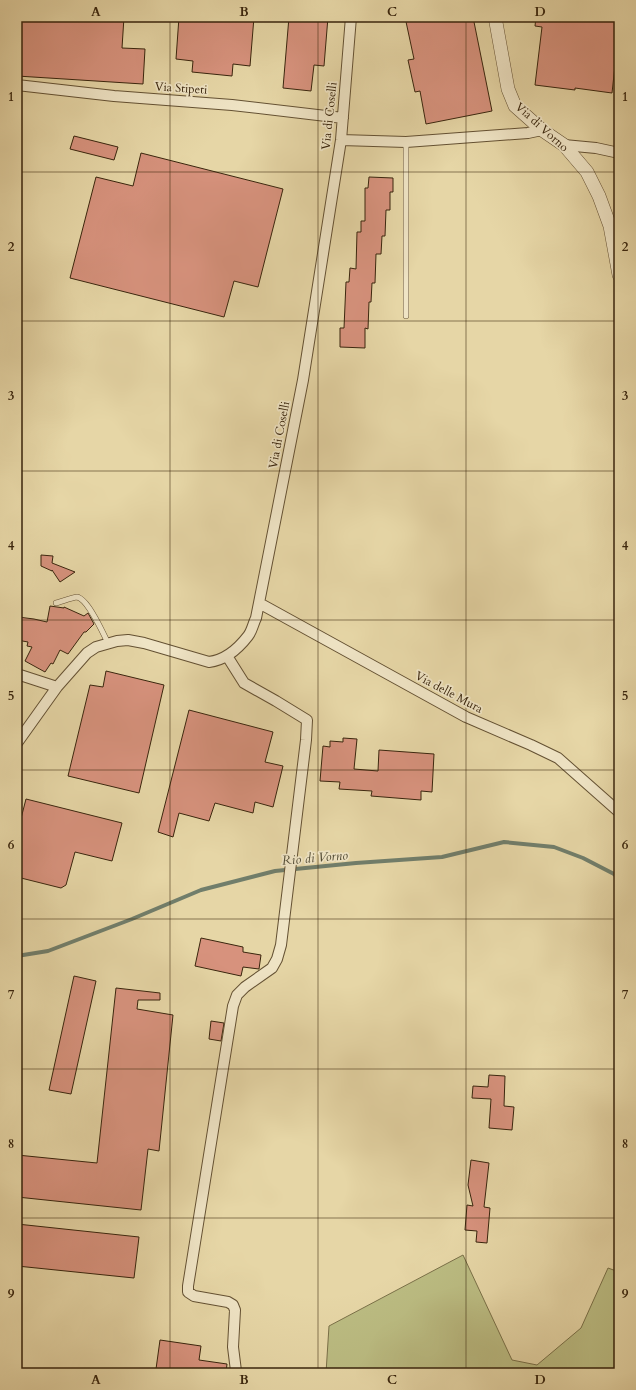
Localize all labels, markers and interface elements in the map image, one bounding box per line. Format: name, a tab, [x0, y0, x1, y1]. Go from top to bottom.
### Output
text: A	[91, 3, 101, 21]
text: B	[239, 3, 249, 21]
text: C	[387, 3, 397, 21]
text: D	[534, 3, 546, 21]
street label: Via Stipeti	[154, 78, 209, 98]
street label: Via di Coselli	[317, 81, 341, 151]
text: 1	[8, 88, 14, 106]
text: 1	[622, 88, 628, 106]
street label: Via di Vorno	[512, 99, 572, 156]
text: 2	[8, 238, 15, 256]
text: 2	[622, 238, 629, 256]
text: 3	[8, 387, 15, 405]
text: 3	[622, 387, 629, 405]
street label: Via di Coselli	[265, 399, 293, 470]
text: 4	[8, 537, 15, 555]
text: 4	[622, 537, 629, 555]
street label: Via delle Mura	[412, 667, 486, 717]
text: 5	[8, 687, 14, 705]
text: 5	[622, 687, 628, 705]
text: 6	[8, 836, 15, 854]
text: 6	[622, 836, 629, 854]
water label: Rio di Vorno	[281, 846, 349, 870]
text: 7	[8, 986, 15, 1004]
text: 7	[622, 986, 629, 1004]
text: 8	[8, 1135, 14, 1153]
text: 8	[622, 1135, 628, 1153]
text: 9	[8, 1285, 15, 1303]
text: 9	[622, 1285, 629, 1303]
text: A	[91, 1371, 101, 1389]
text: B	[239, 1371, 249, 1389]
text: C	[387, 1371, 397, 1389]
text: D	[534, 1371, 546, 1389]

